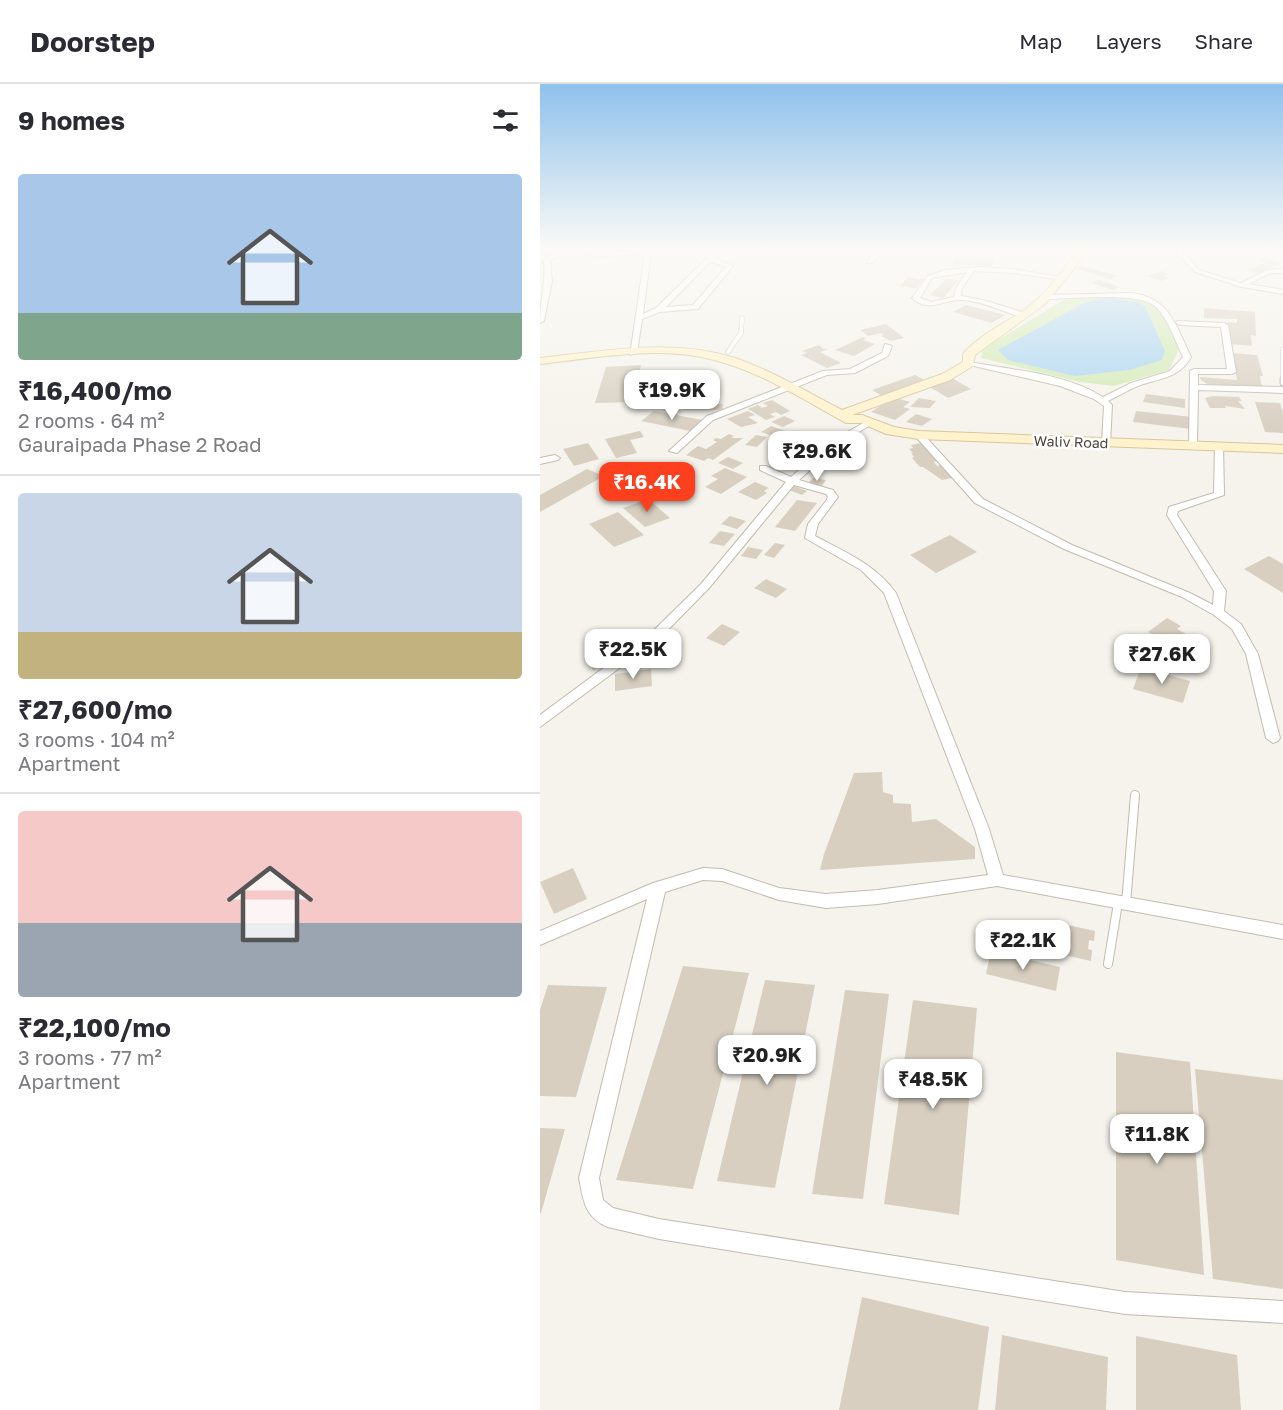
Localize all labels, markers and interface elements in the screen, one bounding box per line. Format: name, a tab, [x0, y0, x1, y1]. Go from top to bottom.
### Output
text: Doorstep	[30, 25, 155, 58]
text: Map	[1019, 28, 1062, 54]
text: Layers	[1095, 28, 1162, 54]
text: Share	[1195, 28, 1253, 54]
icon: filters	[489, 104, 522, 137]
text: 9 homes	[18, 105, 125, 136]
icon: home	[216, 213, 324, 321]
pin: ₹19.9K	[623, 370, 721, 421]
text: ₹16,400/mo	[18, 375, 172, 406]
text: ₹19.9K	[638, 377, 706, 401]
text: 2 rooms · 64 m²	[18, 408, 165, 432]
pin: ₹29.6K	[768, 431, 866, 482]
text: Gauraipada Phase 2 Road	[18, 432, 261, 456]
street label: Waliv Road	[1033, 432, 1109, 451]
text: ₹29.6K	[782, 438, 852, 462]
pin: ₹16.4K	[598, 462, 696, 513]
text: ₹16.4K	[613, 469, 681, 493]
icon: home	[216, 532, 324, 640]
pin: ₹22.5K	[584, 629, 682, 680]
pin: ₹27.6K	[1113, 634, 1211, 685]
text: ₹22.5K	[599, 636, 667, 660]
text: ₹27.6K	[1128, 641, 1196, 665]
text: ₹27,600/mo	[18, 694, 172, 725]
text: 3 rooms · 104 m²	[18, 727, 175, 751]
text: Apartment	[18, 751, 121, 775]
icon: home	[216, 850, 324, 958]
pin: ₹22.1K	[974, 920, 1072, 971]
text: ₹22.1K	[989, 927, 1057, 951]
text: ₹22,100/mo	[18, 1012, 171, 1043]
pin: ₹20.9K	[718, 1035, 816, 1086]
text: ₹20.9K	[732, 1042, 802, 1066]
text: 3 rooms · 77 m²	[18, 1045, 162, 1069]
pin: ₹48.5K	[884, 1059, 982, 1110]
text: ₹48.5K	[898, 1066, 968, 1090]
text: Apartment	[18, 1069, 121, 1093]
pin: ₹11.8K	[1108, 1114, 1206, 1165]
text: ₹11.8K	[1124, 1121, 1190, 1145]

